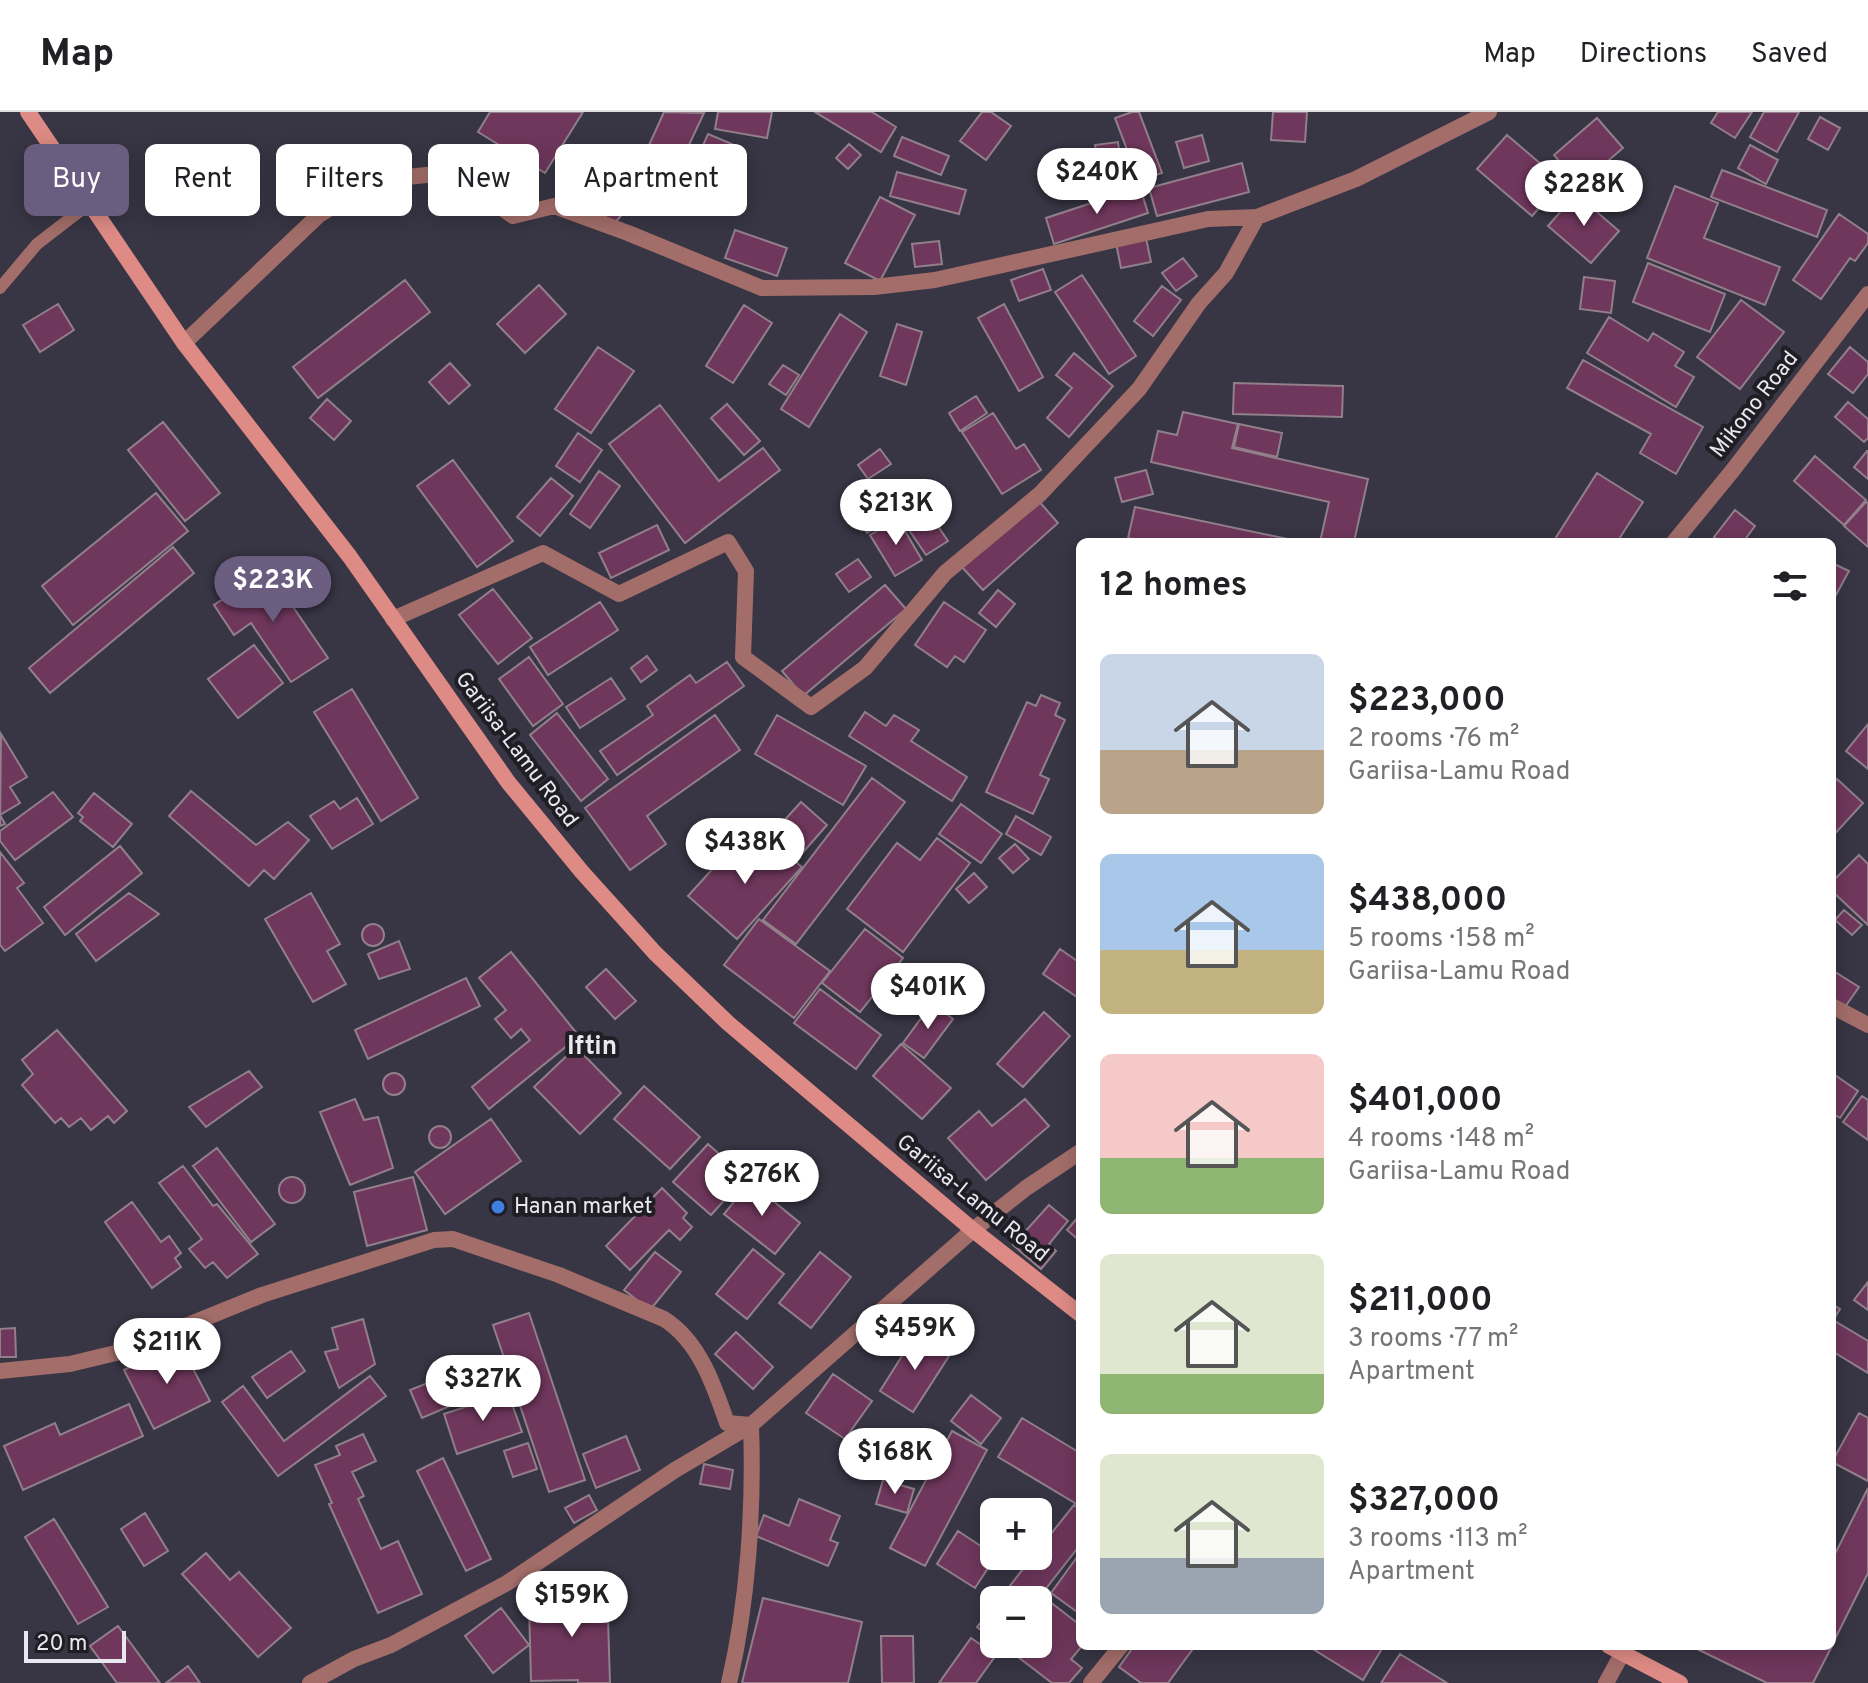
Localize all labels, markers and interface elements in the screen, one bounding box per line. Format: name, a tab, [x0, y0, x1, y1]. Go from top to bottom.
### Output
text: Map	[40, 31, 114, 80]
text: Map	[1483, 37, 1536, 73]
text: Directions	[1580, 37, 1707, 73]
text: Saved	[1751, 37, 1828, 73]
chip: Buy	[24, 144, 129, 216]
chip: Rent	[145, 144, 260, 216]
chip: Filters	[276, 144, 412, 216]
chip: New	[428, 144, 539, 216]
chip: Apartment	[555, 144, 747, 216]
pin: $240K	[1041, 148, 1153, 216]
text: $240K	[1055, 157, 1139, 190]
pin: $228K	[1528, 160, 1640, 228]
text: $228K	[1543, 169, 1625, 202]
street label: Mikono Road	[1705, 346, 1805, 464]
pin: $213K	[840, 479, 952, 547]
text: $213K	[858, 488, 934, 521]
pin: $223K	[217, 556, 329, 624]
icon: filters	[1768, 564, 1812, 608]
text: $223K	[232, 565, 314, 598]
text: 12 homes	[1100, 565, 1247, 608]
street label: Gariisa-Lamu Road	[449, 667, 583, 833]
text: $223,000	[1348, 680, 1505, 723]
icon: home	[1164, 686, 1260, 782]
text: 2 rooms · 76 m²	[1348, 723, 1520, 756]
text: Gariisa-Lamu Road	[1348, 756, 1570, 789]
pin: $438K	[689, 818, 801, 886]
text: $438K	[704, 827, 786, 860]
text: $438,000	[1348, 880, 1507, 923]
icon: home	[1164, 886, 1260, 982]
text: 5 rooms · 158 m²	[1348, 923, 1535, 956]
text: Gariisa-Lamu Road	[1348, 956, 1570, 989]
pin: $401K	[872, 963, 984, 1031]
text: $401K	[889, 972, 967, 1005]
district label: Iftin	[567, 1031, 617, 1064]
text: $401,000	[1348, 1080, 1502, 1123]
icon: home	[1164, 1086, 1260, 1182]
text: 4 rooms · 148 m²	[1348, 1123, 1534, 1156]
street label: Gariisa-Lamu Road	[890, 1129, 1054, 1269]
pin: $276K	[706, 1150, 818, 1218]
text: Gariisa-Lamu Road	[1348, 1156, 1570, 1189]
text: $276K	[723, 1159, 801, 1192]
place label: Hanan market	[514, 1194, 653, 1221]
marker: Hanan market	[489, 1198, 507, 1216]
text: $211,000	[1348, 1280, 1493, 1323]
icon: home	[1164, 1286, 1260, 1382]
pin: $459K	[859, 1304, 971, 1372]
text: $459K	[874, 1313, 956, 1346]
pin: $211K	[111, 1318, 223, 1386]
text: 3 rooms · 77 m²	[1348, 1323, 1518, 1356]
text: $211K	[132, 1327, 202, 1360]
pin: $327K	[427, 1355, 539, 1423]
text: Apartment	[1348, 1356, 1475, 1389]
text: $327K	[444, 1364, 522, 1397]
pin: $168K	[839, 1428, 951, 1496]
text: $168K	[857, 1437, 933, 1470]
text: $327,000	[1348, 1480, 1500, 1523]
icon: home	[1164, 1486, 1260, 1582]
map controls	[980, 1498, 1052, 1658]
button: +	[980, 1498, 1052, 1570]
text: 3 rooms · 113 m²	[1348, 1523, 1528, 1556]
text: Apartment	[1348, 1556, 1475, 1589]
pin: $159K	[516, 1571, 628, 1639]
text: $159K	[534, 1580, 610, 1613]
button: −	[980, 1586, 1052, 1658]
scale bar	[24, 1627, 126, 1663]
text: 20 m	[36, 1631, 87, 1658]

